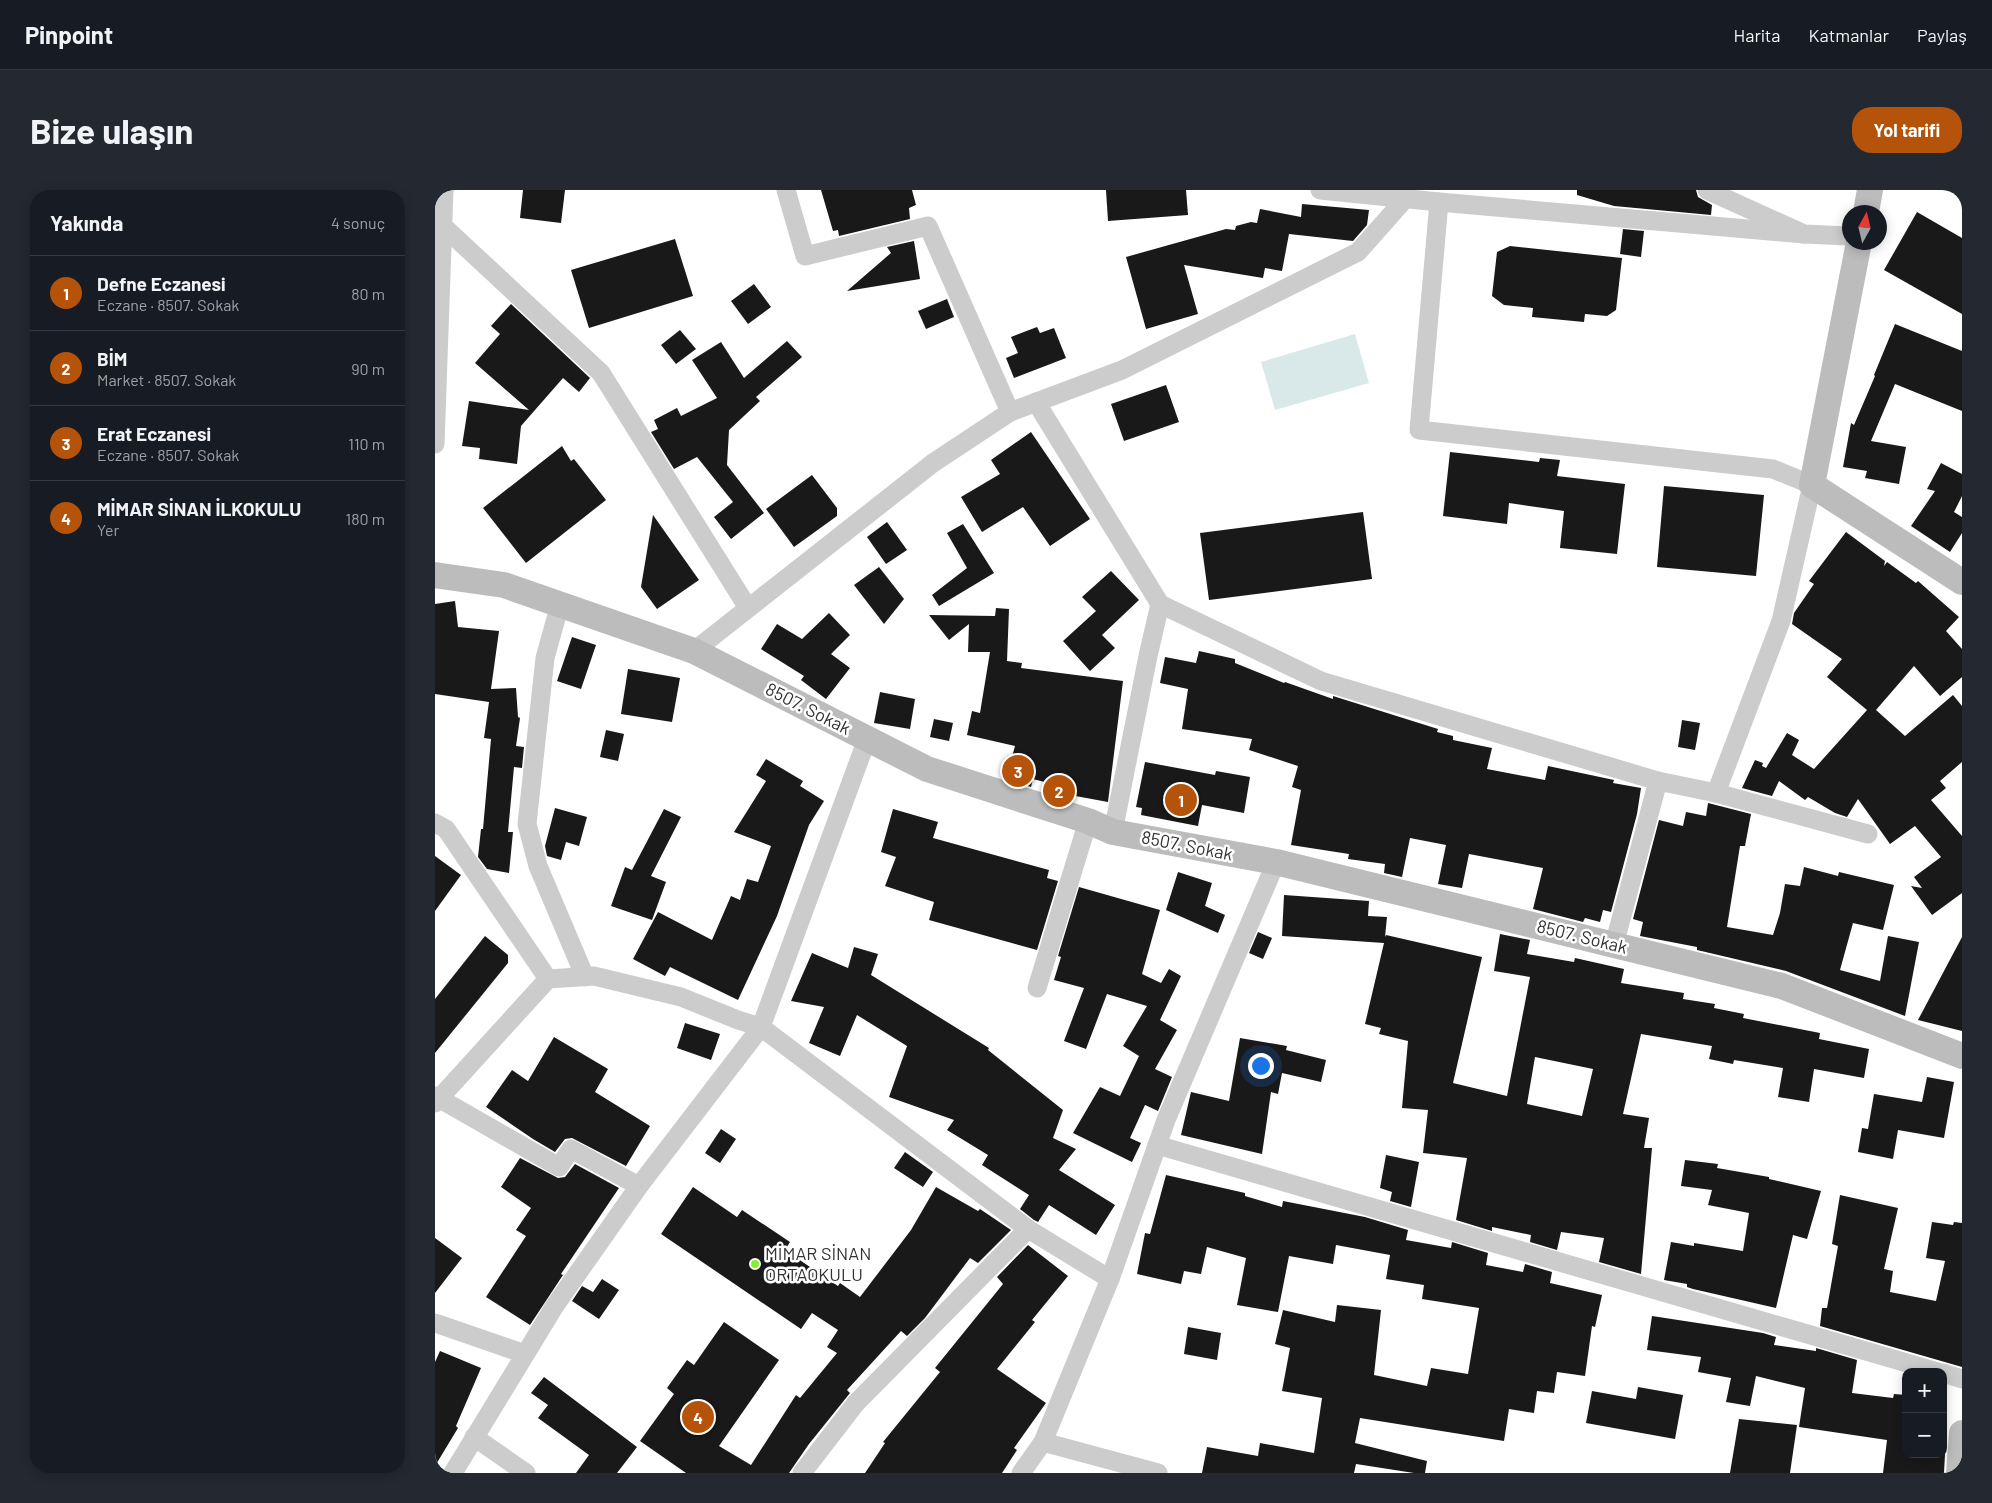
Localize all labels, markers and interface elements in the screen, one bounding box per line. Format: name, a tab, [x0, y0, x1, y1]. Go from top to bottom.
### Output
text: Pinpoint	[25, 20, 113, 49]
text: Harita	[1733, 24, 1781, 46]
text: Katmanlar	[1809, 24, 1889, 46]
text: Paylaş	[1917, 24, 1967, 46]
button: Yol tarifi	[1852, 107, 1962, 153]
text: Bize ulaşın	[30, 109, 193, 151]
north arrow	[1842, 205, 1887, 250]
text: Yakında	[50, 210, 123, 235]
text: 4 sonuç	[331, 213, 385, 232]
text: Defne Eczanesi	[97, 272, 226, 295]
text: 1	[63, 284, 69, 303]
text: 80 m	[351, 284, 385, 303]
text: Eczane · 8507. Sokak	[97, 295, 239, 314]
text: BİM	[97, 347, 127, 370]
text: 2	[62, 359, 70, 378]
text: 90 m	[351, 359, 385, 378]
text: Market · 8507. Sokak	[97, 370, 236, 389]
text: Erat Eczanesi	[97, 422, 211, 445]
text: 3	[62, 434, 70, 453]
text: 110 m	[348, 434, 385, 453]
text: Eczane · 8507. Sokak	[97, 445, 239, 464]
text: MİMAR SİNAN İLKOKULU	[97, 497, 301, 520]
text: 4	[61, 509, 71, 528]
text: 180 m	[346, 509, 385, 528]
text: Yer	[97, 520, 119, 539]
street label: 8507. Sokak	[762, 677, 855, 739]
pin: 3	[1002, 752, 1034, 790]
pin: 2	[1043, 772, 1075, 810]
pin: 1	[1165, 781, 1197, 819]
street label: 8507. Sokak	[1140, 825, 1235, 865]
street label: 8507. Sokak	[1535, 914, 1630, 958]
your location	[1248, 1053, 1274, 1079]
place label: MİMAR SİNAN ORTAOKULU	[765, 1242, 871, 1285]
marker: MİMAR SİNAN ORTAOKULU	[749, 1258, 761, 1270]
map controls	[1902, 1368, 1947, 1458]
button: +	[1902, 1368, 1947, 1413]
pin: 4	[682, 1398, 714, 1436]
button: −	[1902, 1413, 1947, 1458]

